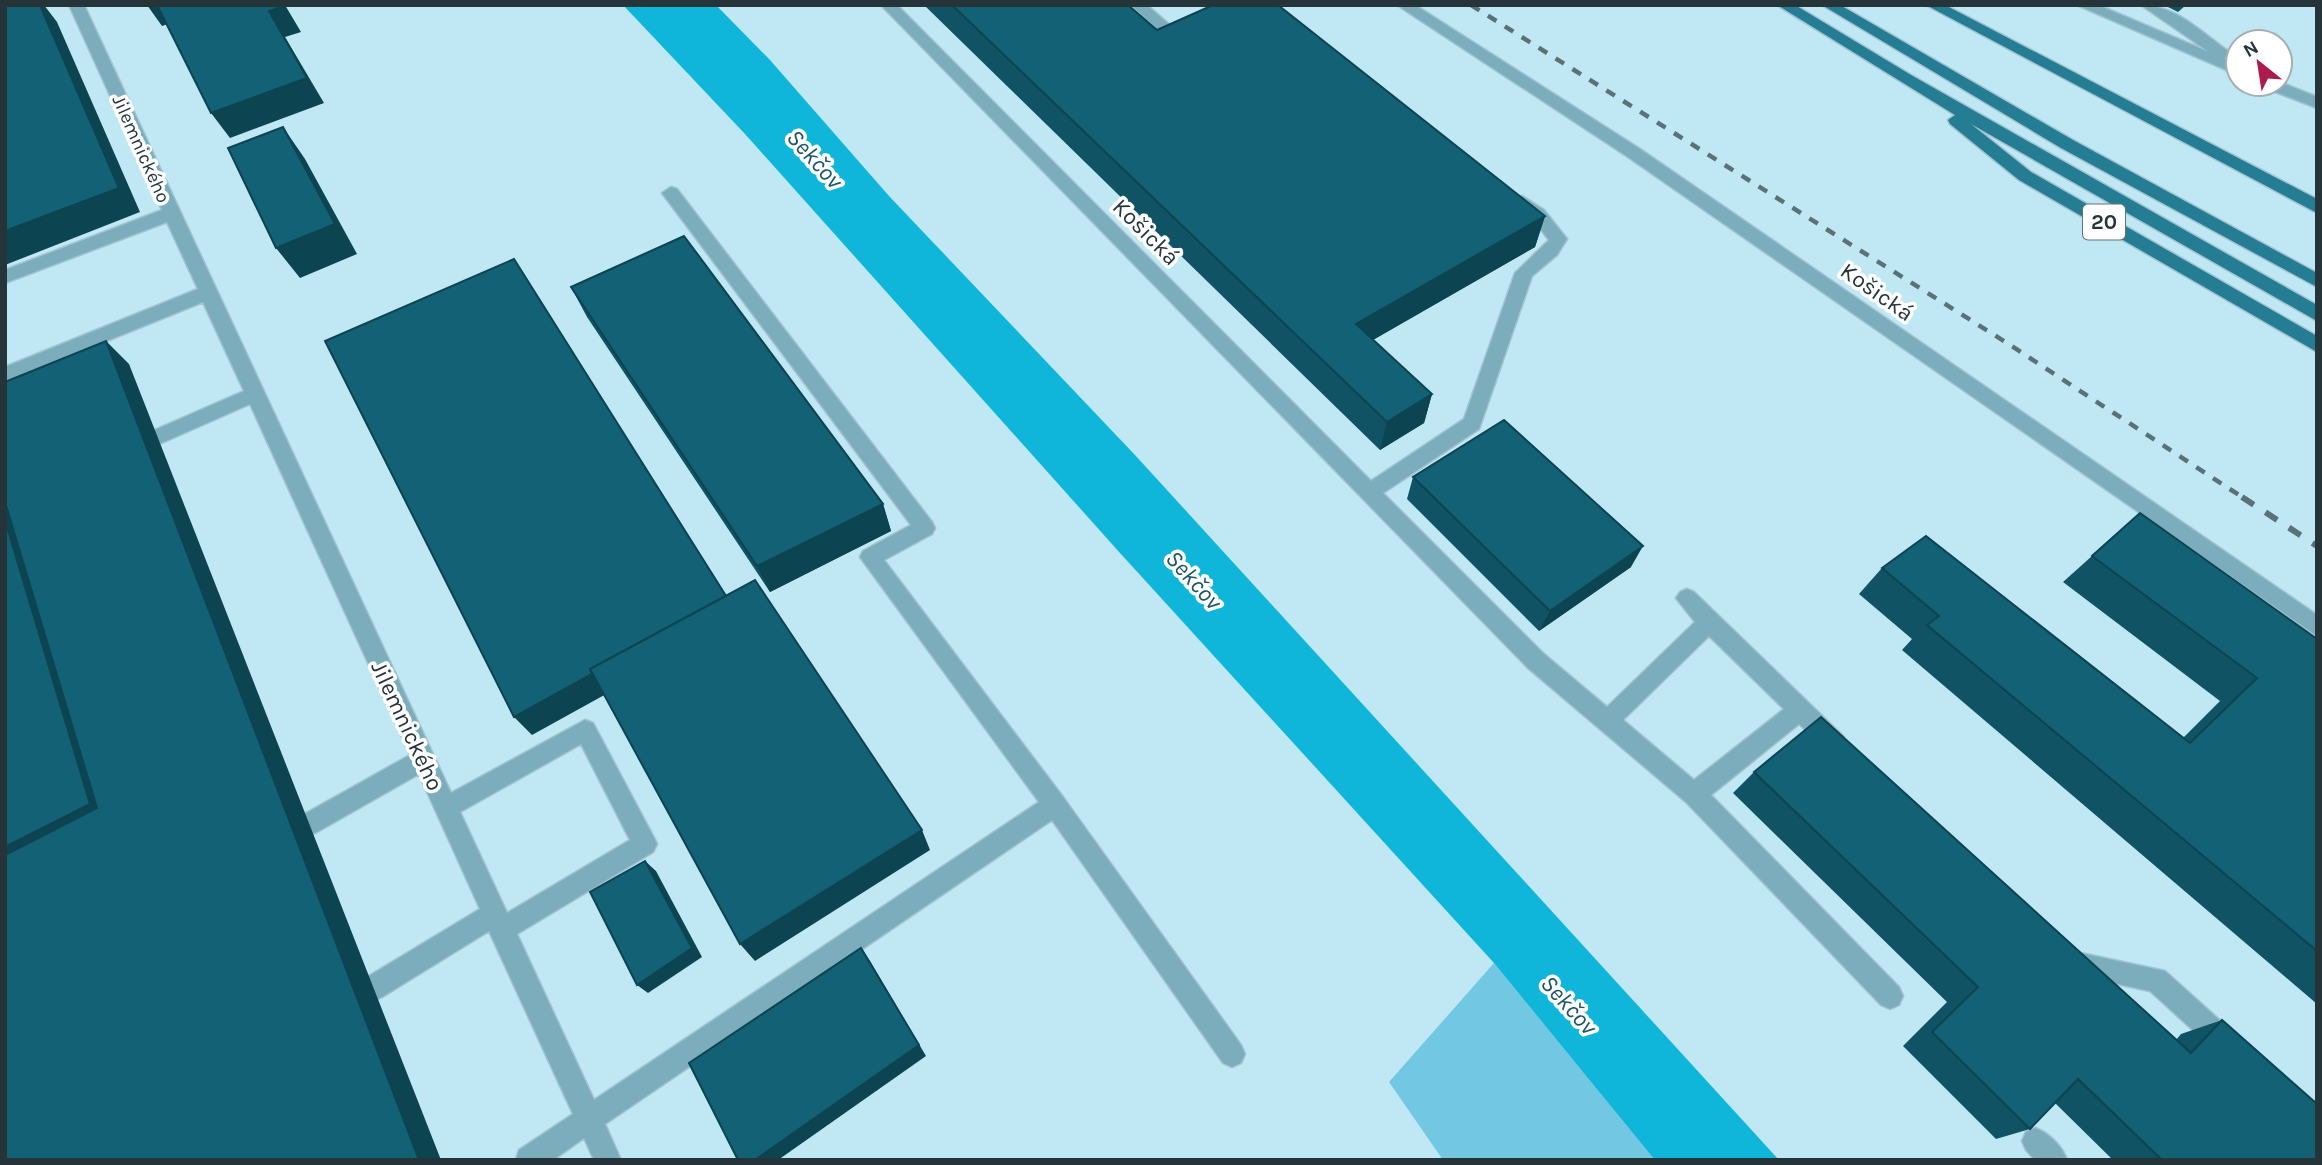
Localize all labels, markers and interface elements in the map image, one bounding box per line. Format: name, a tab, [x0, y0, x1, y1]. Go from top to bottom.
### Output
north arrow	[2224, 28, 2294, 98]
text: N	[2240, 36, 2262, 62]
street label: Jilemnického	[107, 92, 175, 206]
water label: Sekčov	[781, 124, 850, 195]
street label: Košická	[1107, 193, 1185, 271]
road number: 20	[2083, 204, 2125, 240]
street label: Košická	[1835, 257, 1919, 327]
water label: Sekčov	[1160, 545, 1229, 616]
street label: Jilemnického	[365, 657, 449, 795]
water label: Sekčov	[1535, 970, 1604, 1041]

